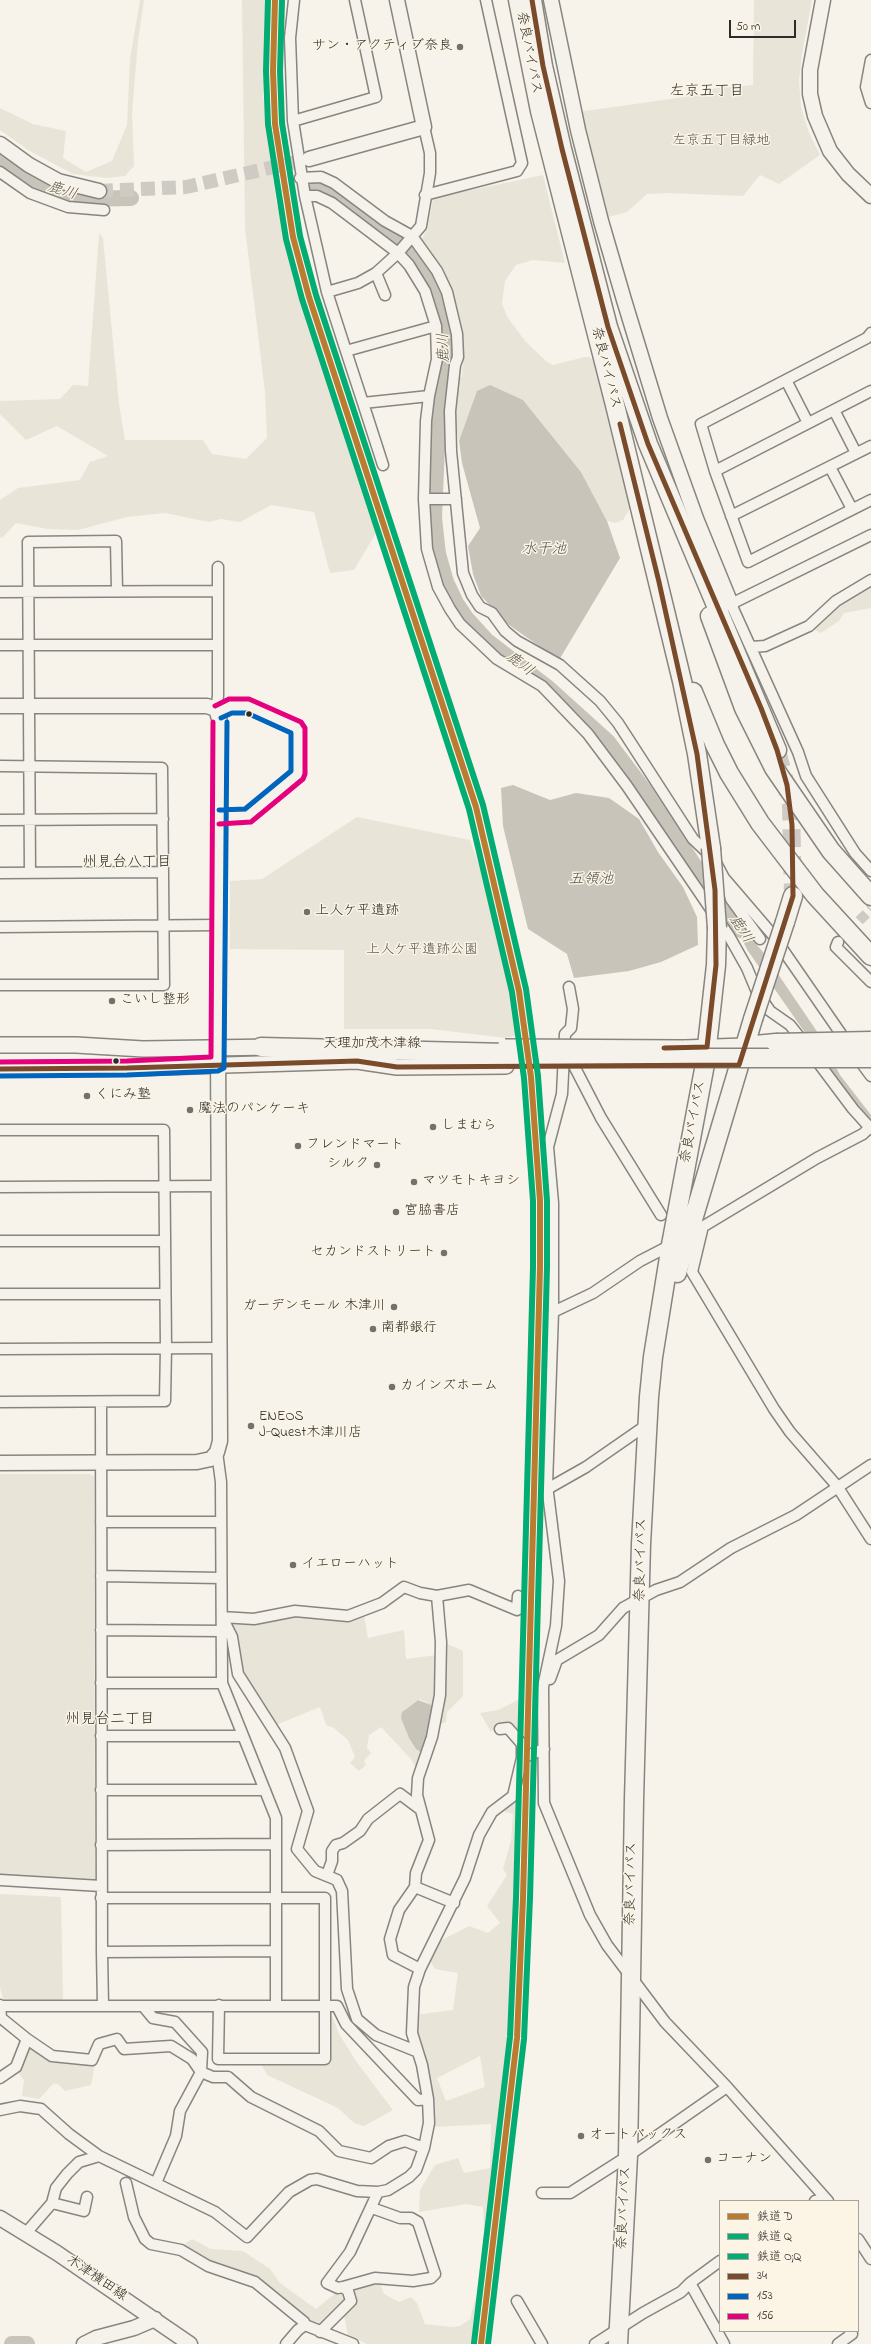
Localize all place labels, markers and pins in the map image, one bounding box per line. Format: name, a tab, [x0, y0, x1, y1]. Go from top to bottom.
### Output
place label: サン・アクティブ奈良	[312, 39, 452, 55]
marker: サン・アクティブ奈良	[455, 42, 465, 52]
unlabelled marker	[244, 709, 254, 719]
place label: 上人ケ平遺跡	[315, 904, 399, 920]
marker: 上人ケ平遺跡	[302, 907, 312, 917]
place label: こいし整形	[120, 993, 190, 1009]
marker: こいし整形	[107, 996, 117, 1006]
unlabelled marker	[111, 1056, 121, 1066]
place label: くにみ塾	[95, 1088, 151, 1104]
marker: くにみ塾	[82, 1091, 92, 1101]
place label: 魔法のパンケーキ	[198, 1102, 310, 1118]
marker: 魔法のパンケーキ	[185, 1105, 195, 1115]
place label: しまむら	[441, 1119, 497, 1135]
marker: しまむら	[428, 1122, 438, 1132]
place label: フレンドマート	[306, 1138, 404, 1154]
marker: フレンドマート	[293, 1141, 303, 1151]
place label: シルク	[327, 1157, 369, 1173]
marker: シルク	[372, 1160, 382, 1170]
place label: マツモトキヨシ	[422, 1174, 520, 1190]
marker: マツモトキヨシ	[409, 1177, 419, 1187]
place label: 宮脇書店	[404, 1204, 460, 1220]
marker: 宮脇書店	[391, 1207, 401, 1217]
place label: セカンドストリート	[310, 1245, 436, 1261]
marker: セカンドストリート	[439, 1248, 449, 1258]
place label: ガーデンモール 木津川	[243, 1299, 386, 1315]
marker: ガーデンモール 木津川	[389, 1302, 399, 1312]
place label: 南都銀行	[381, 1321, 437, 1337]
marker: 南都銀行	[368, 1324, 378, 1334]
place label: カインズホーム	[400, 1379, 498, 1395]
marker: カインズホーム	[387, 1382, 397, 1392]
place label: ENEOS J-Quest木津川店	[259, 1410, 362, 1442]
marker: ENEOS J-Quest木津川店	[246, 1421, 256, 1431]
place label: イエローハット	[301, 1557, 399, 1573]
marker: イエローハット	[288, 1560, 298, 1570]
place label: オートバックス	[589, 2128, 687, 2144]
marker: オートバックス	[576, 2131, 586, 2141]
place label: コーナン	[716, 2152, 772, 2168]
marker: コーナン	[703, 2155, 713, 2165]

